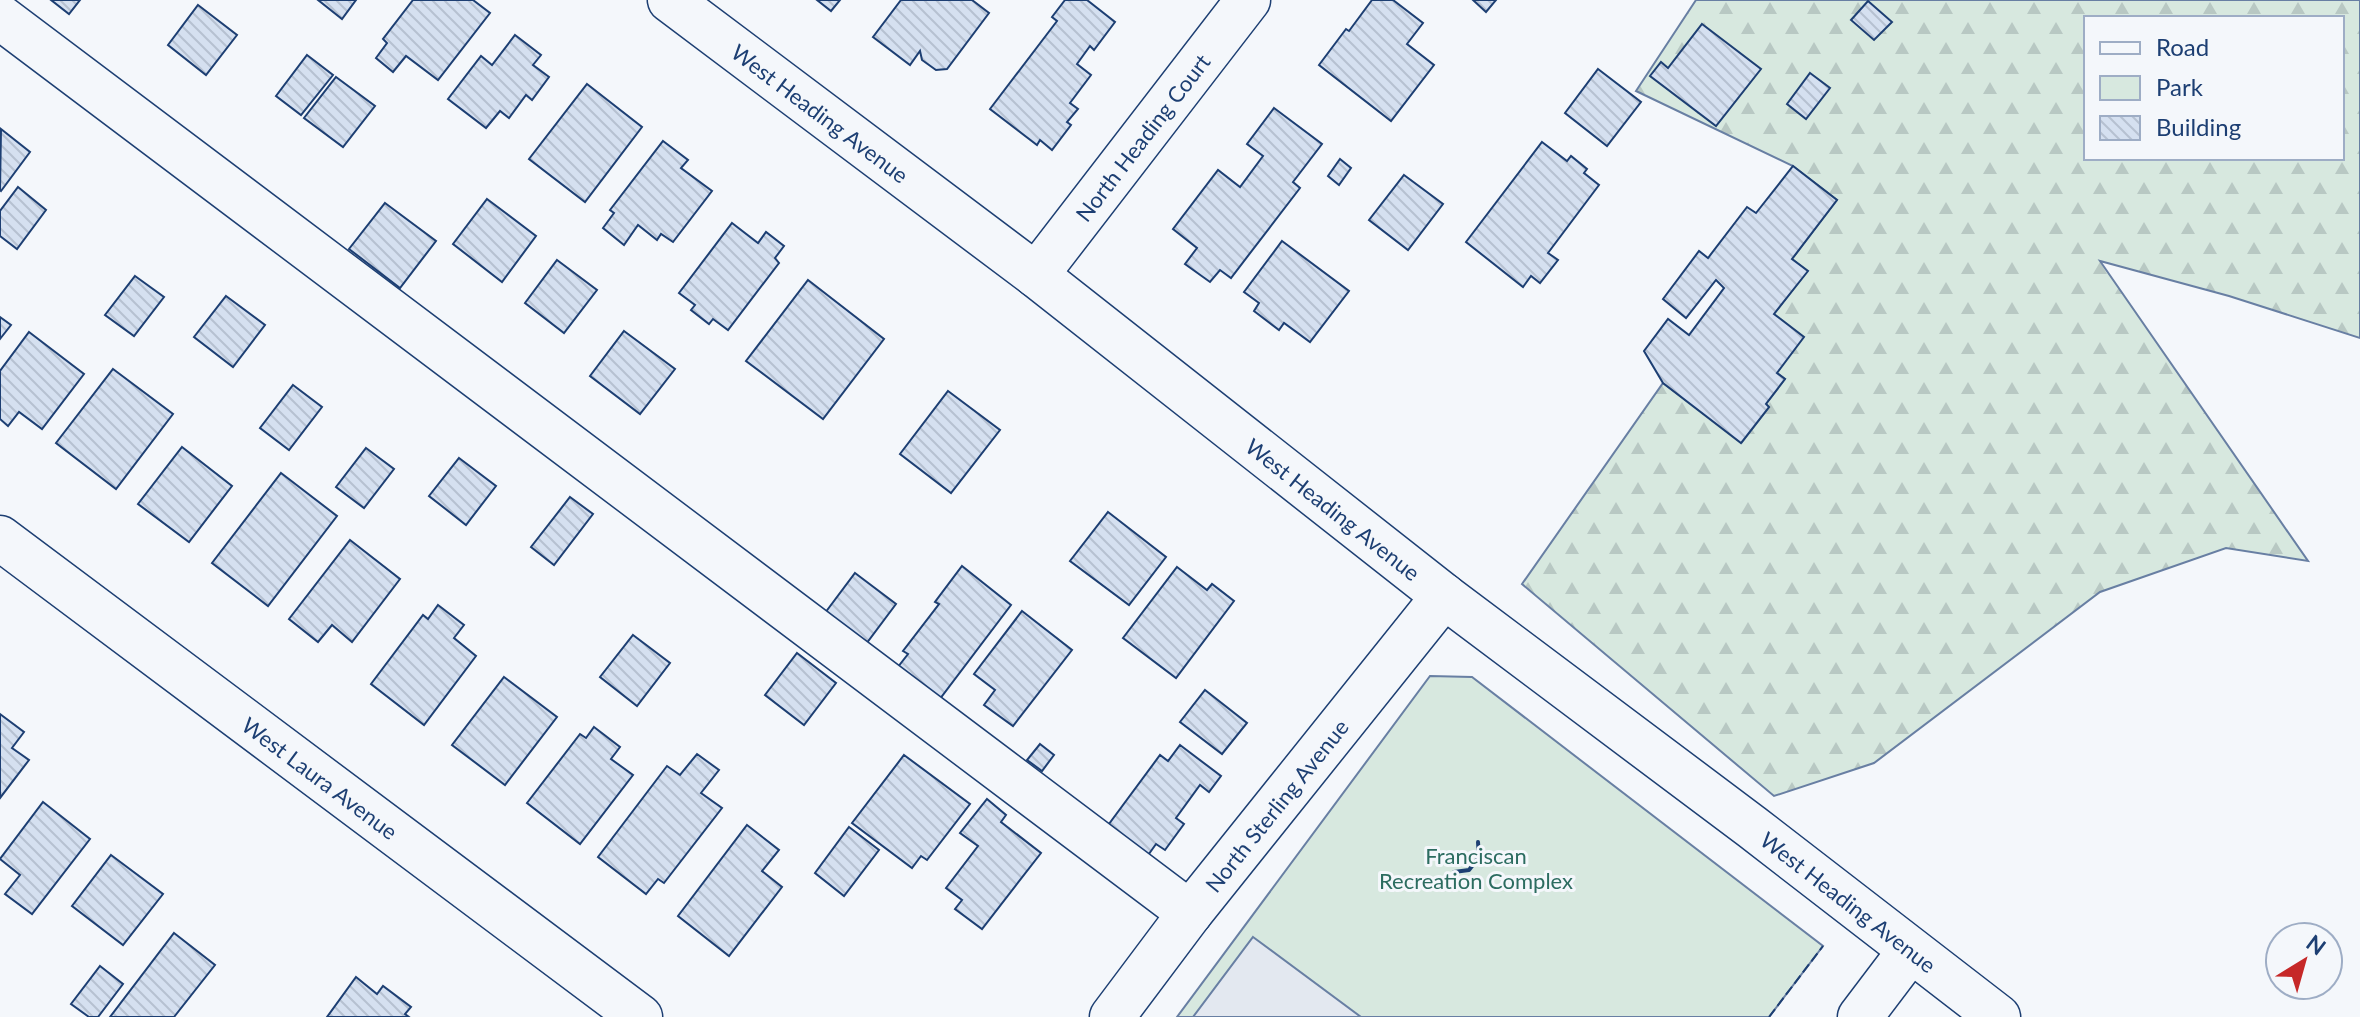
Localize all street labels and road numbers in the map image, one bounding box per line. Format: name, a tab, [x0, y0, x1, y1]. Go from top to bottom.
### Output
street label: West Heading Avenue	[726, 38, 914, 188]
street label: North Heading Court	[1069, 48, 1215, 226]
street label: West Heading Avenue	[1241, 432, 1426, 586]
street label: West Laura Avenue	[237, 711, 403, 845]
street label: North Sterling Avenue	[1199, 713, 1354, 897]
street label: West Heading Avenue	[1756, 825, 1942, 978]

